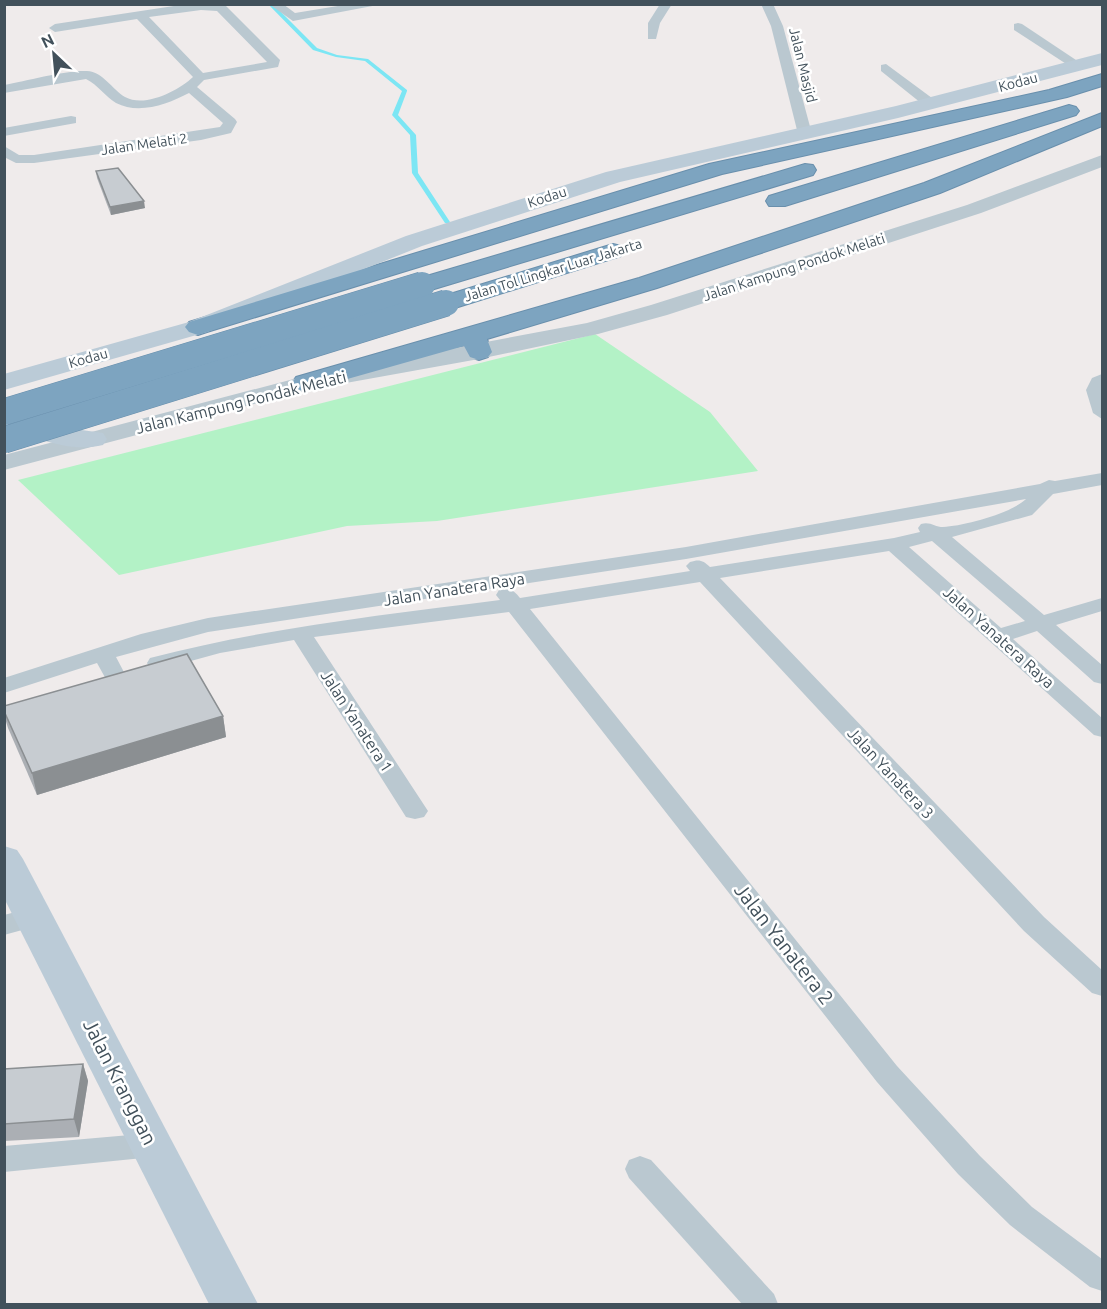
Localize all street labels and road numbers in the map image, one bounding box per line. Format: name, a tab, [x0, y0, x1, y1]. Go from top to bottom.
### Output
street label: Jalan Masjid	[786, 26, 820, 104]
street label: Kodau	[997, 69, 1039, 95]
street label: Jalan Melati 2	[100, 130, 188, 158]
street label: Kodau	[526, 183, 568, 211]
street label: Jalan Kampung Pondok Melati	[701, 230, 887, 304]
street label: Jalan Tol Lingkar Luar Jakarta	[462, 235, 644, 305]
street label: Kodau	[67, 345, 109, 371]
street label: Jalan Kampung Pondak Melati	[134, 367, 348, 437]
street label: Jalan Yanatera Raya	[382, 569, 526, 609]
street label: Jalan Yanatera Raya	[940, 583, 1058, 691]
street label: Jalan Yanatera 1	[317, 667, 397, 775]
street label: Jalan Yanatera 3	[844, 724, 938, 822]
street label: Jalan Yanatera 2	[730, 879, 839, 1009]
street label: Jalan Kranggan	[79, 1015, 162, 1148]

